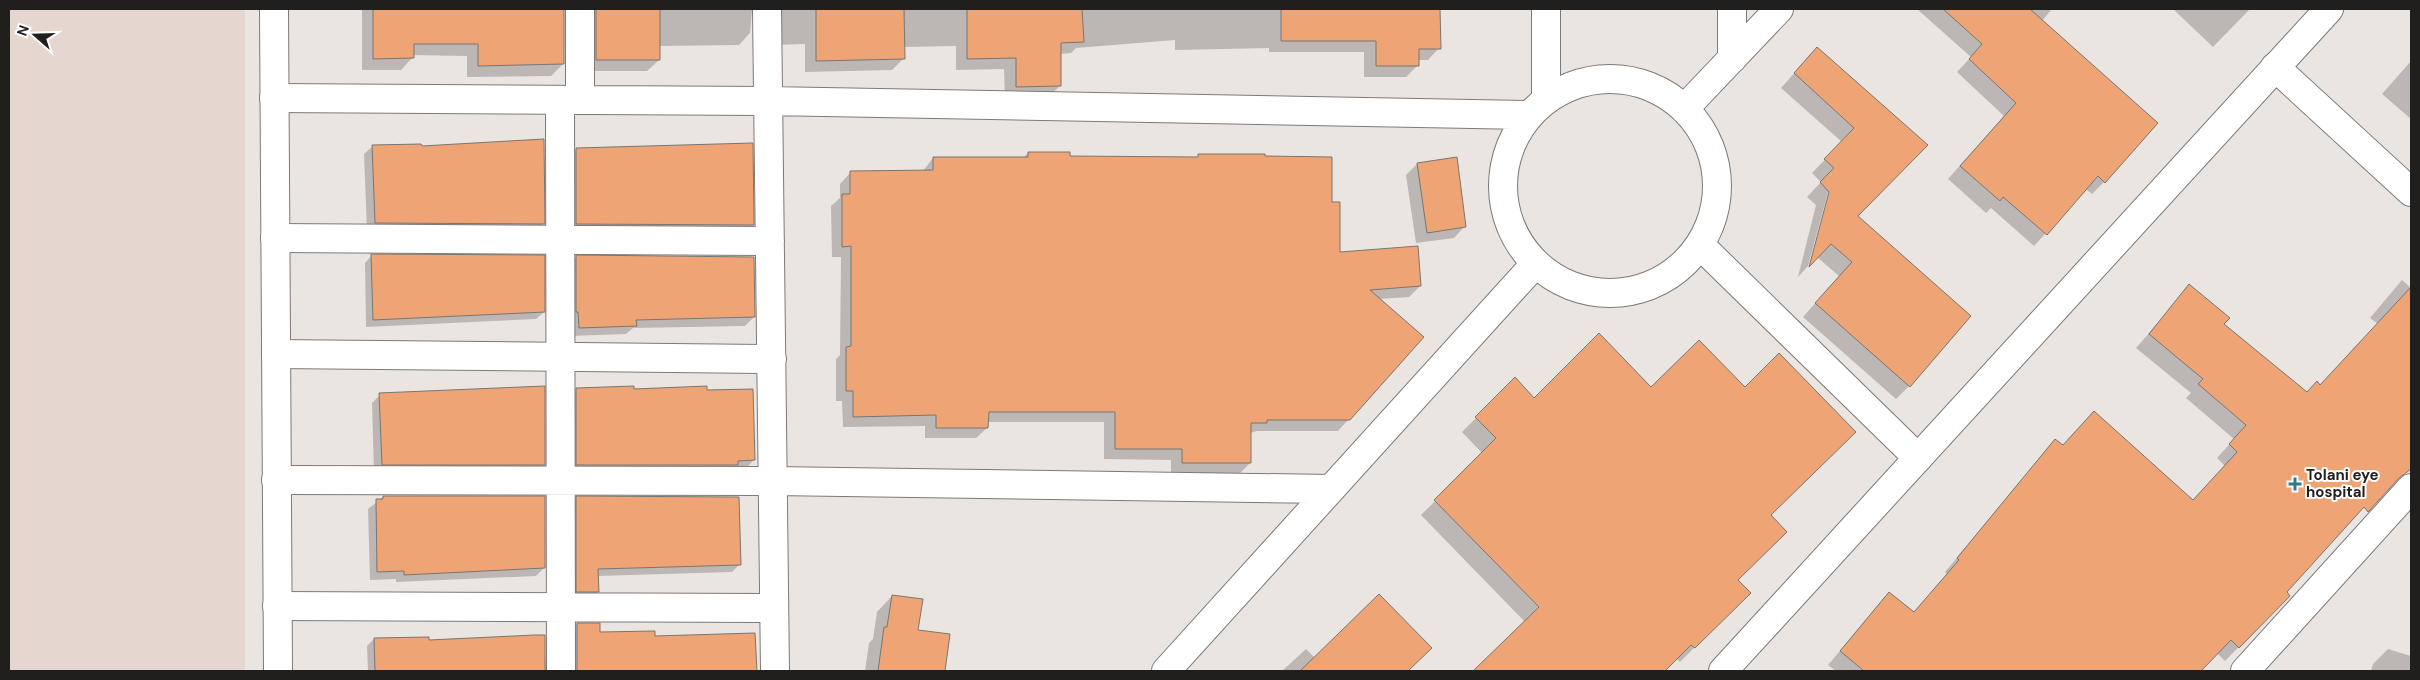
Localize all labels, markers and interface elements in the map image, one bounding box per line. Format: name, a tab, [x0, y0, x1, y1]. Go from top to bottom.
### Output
north arrow	[10, 10, 60, 60]
text: N	[13, 23, 33, 38]
place label: Tolani eye hospital	[2306, 465, 2379, 502]
marker: Tolani eye hospital	[2288, 477, 2302, 491]

